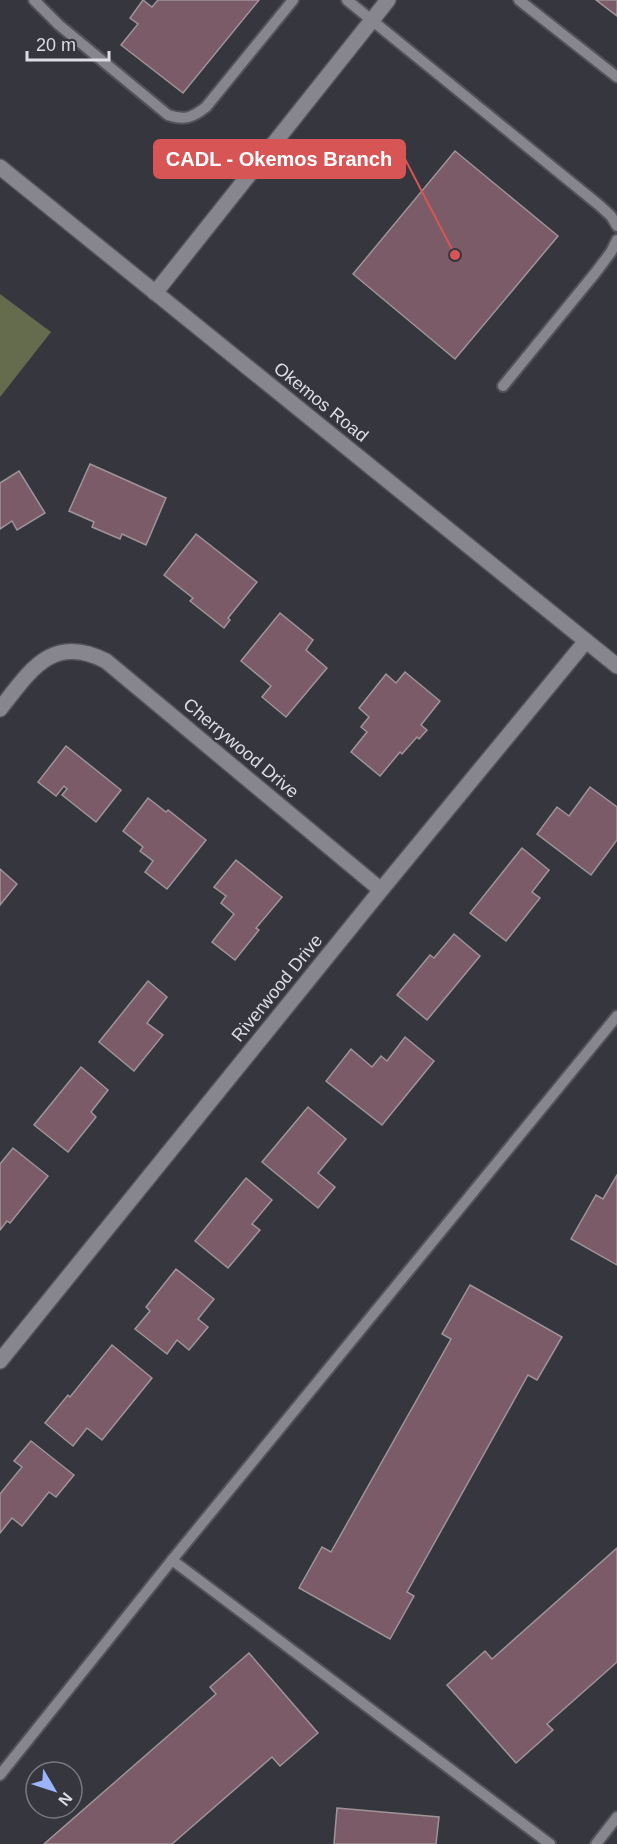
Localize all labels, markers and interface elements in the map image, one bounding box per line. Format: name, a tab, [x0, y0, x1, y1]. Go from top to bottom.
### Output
scale bar	[27, 24, 110, 62]
text: 20 m	[36, 35, 76, 55]
callout: CADL - Okemos Branch	[154, 140, 405, 178]
text: CADL - Okemos Branch	[166, 148, 392, 170]
street label: Okemos Road	[270, 358, 372, 446]
street label: Cherrywood Drive	[179, 694, 303, 802]
street label: Riverwood Drive	[228, 930, 326, 1046]
north arrow	[24, 1760, 84, 1820]
text: N	[55, 1789, 76, 1809]

